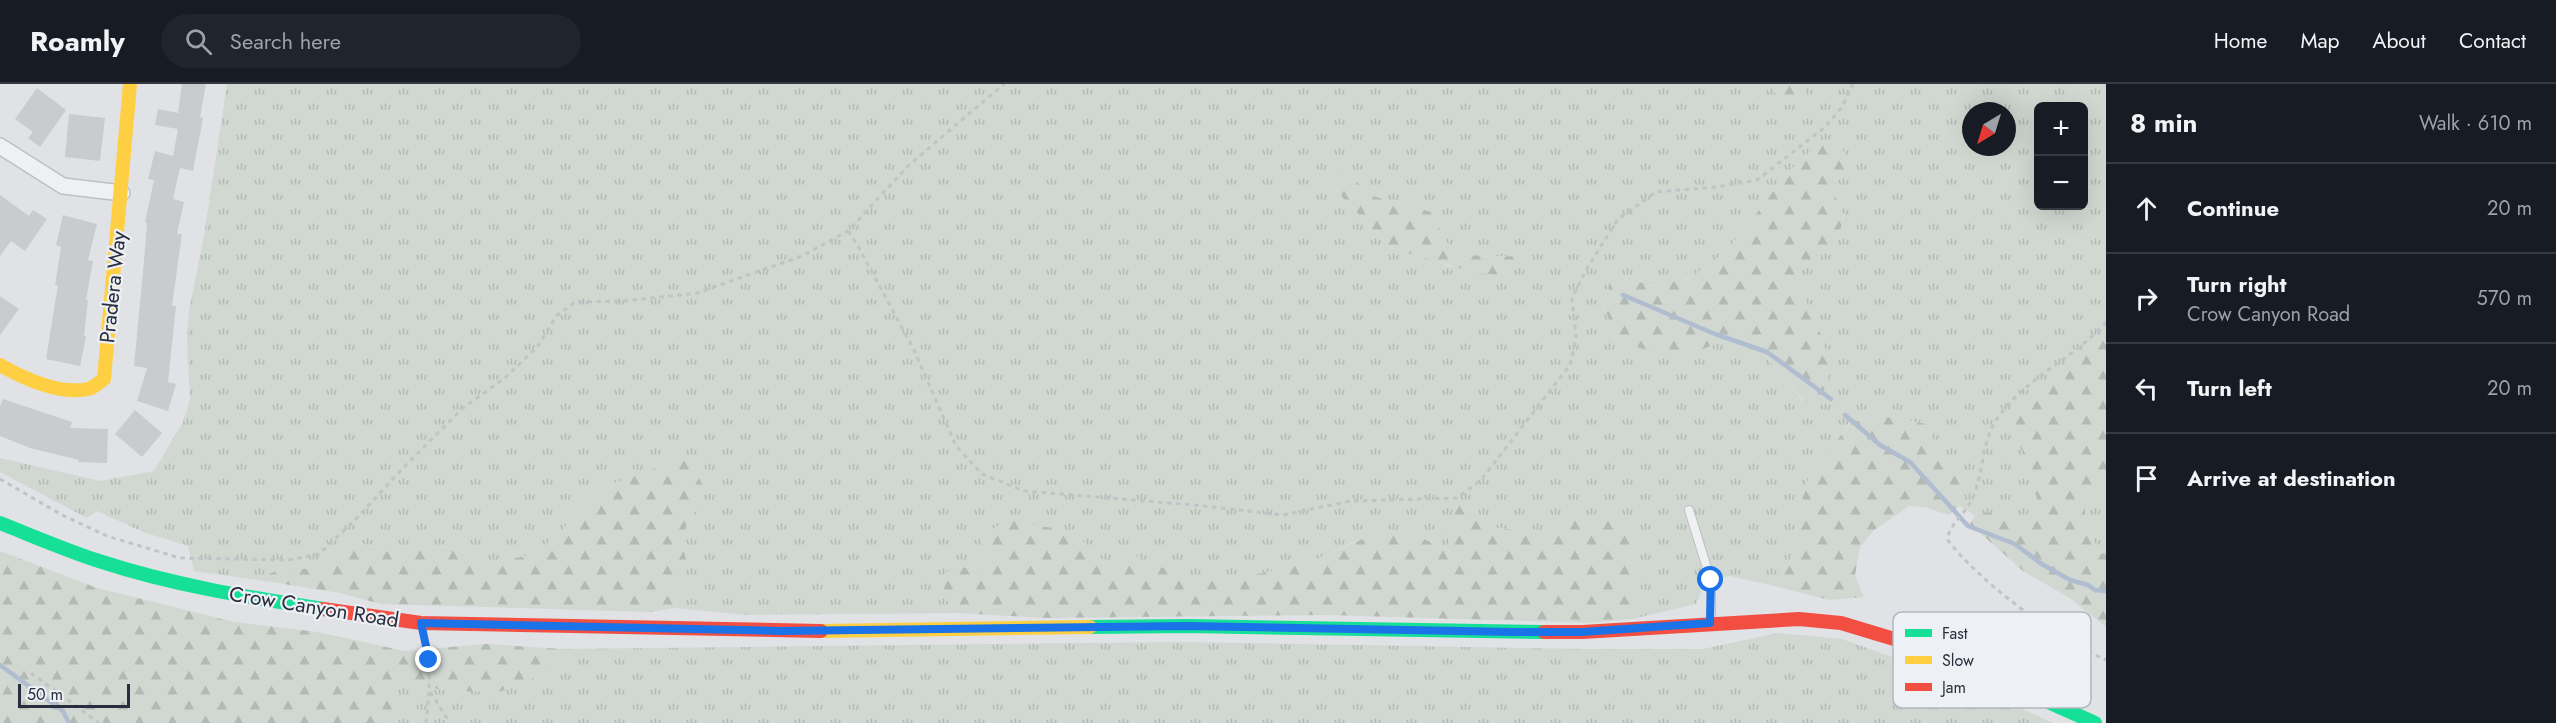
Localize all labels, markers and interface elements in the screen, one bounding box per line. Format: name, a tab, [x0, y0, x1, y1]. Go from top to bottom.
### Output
search box	[161, 14, 581, 68]
text: Roamly	[30, 21, 125, 62]
icon: search	[182, 25, 215, 58]
text: Search here	[230, 25, 341, 57]
text: Home	[2214, 26, 2267, 56]
text: Map	[2300, 26, 2340, 56]
text: About	[2373, 26, 2426, 56]
text: Contact	[2459, 26, 2526, 56]
north arrow	[1962, 102, 2016, 156]
map controls	[2034, 102, 2088, 210]
button: +	[2034, 102, 2088, 156]
text: 8 min	[2130, 104, 2198, 142]
text: Walk · 610 m	[2419, 109, 2532, 138]
button: −	[2034, 156, 2088, 210]
icon: ahead	[2130, 192, 2163, 225]
text: Continue	[2187, 192, 2279, 224]
text: 20 m	[2487, 194, 2532, 223]
street label: Pradera Way	[92, 229, 134, 345]
text: Turn right	[2187, 268, 2287, 300]
icon: right	[2130, 282, 2163, 315]
text: 570 m	[2477, 284, 2532, 313]
text: Crow Canyon Road	[2187, 300, 2350, 329]
icon: left	[2130, 372, 2163, 405]
text: Turn left	[2187, 372, 2272, 404]
text: 20 m	[2487, 374, 2532, 403]
icon: arrive	[2130, 462, 2163, 495]
text: Arrive at destination	[2187, 462, 2396, 494]
route start	[1697, 566, 1723, 592]
street label: Crow Canyon Road	[227, 579, 401, 635]
legend	[1893, 612, 2091, 708]
text: Fast	[1942, 622, 1968, 645]
route end	[415, 646, 441, 672]
text: Slow	[1942, 649, 1974, 672]
text: Jam	[1940, 676, 1966, 699]
scale bar	[18, 681, 130, 708]
text: 50 m	[27, 683, 63, 706]

